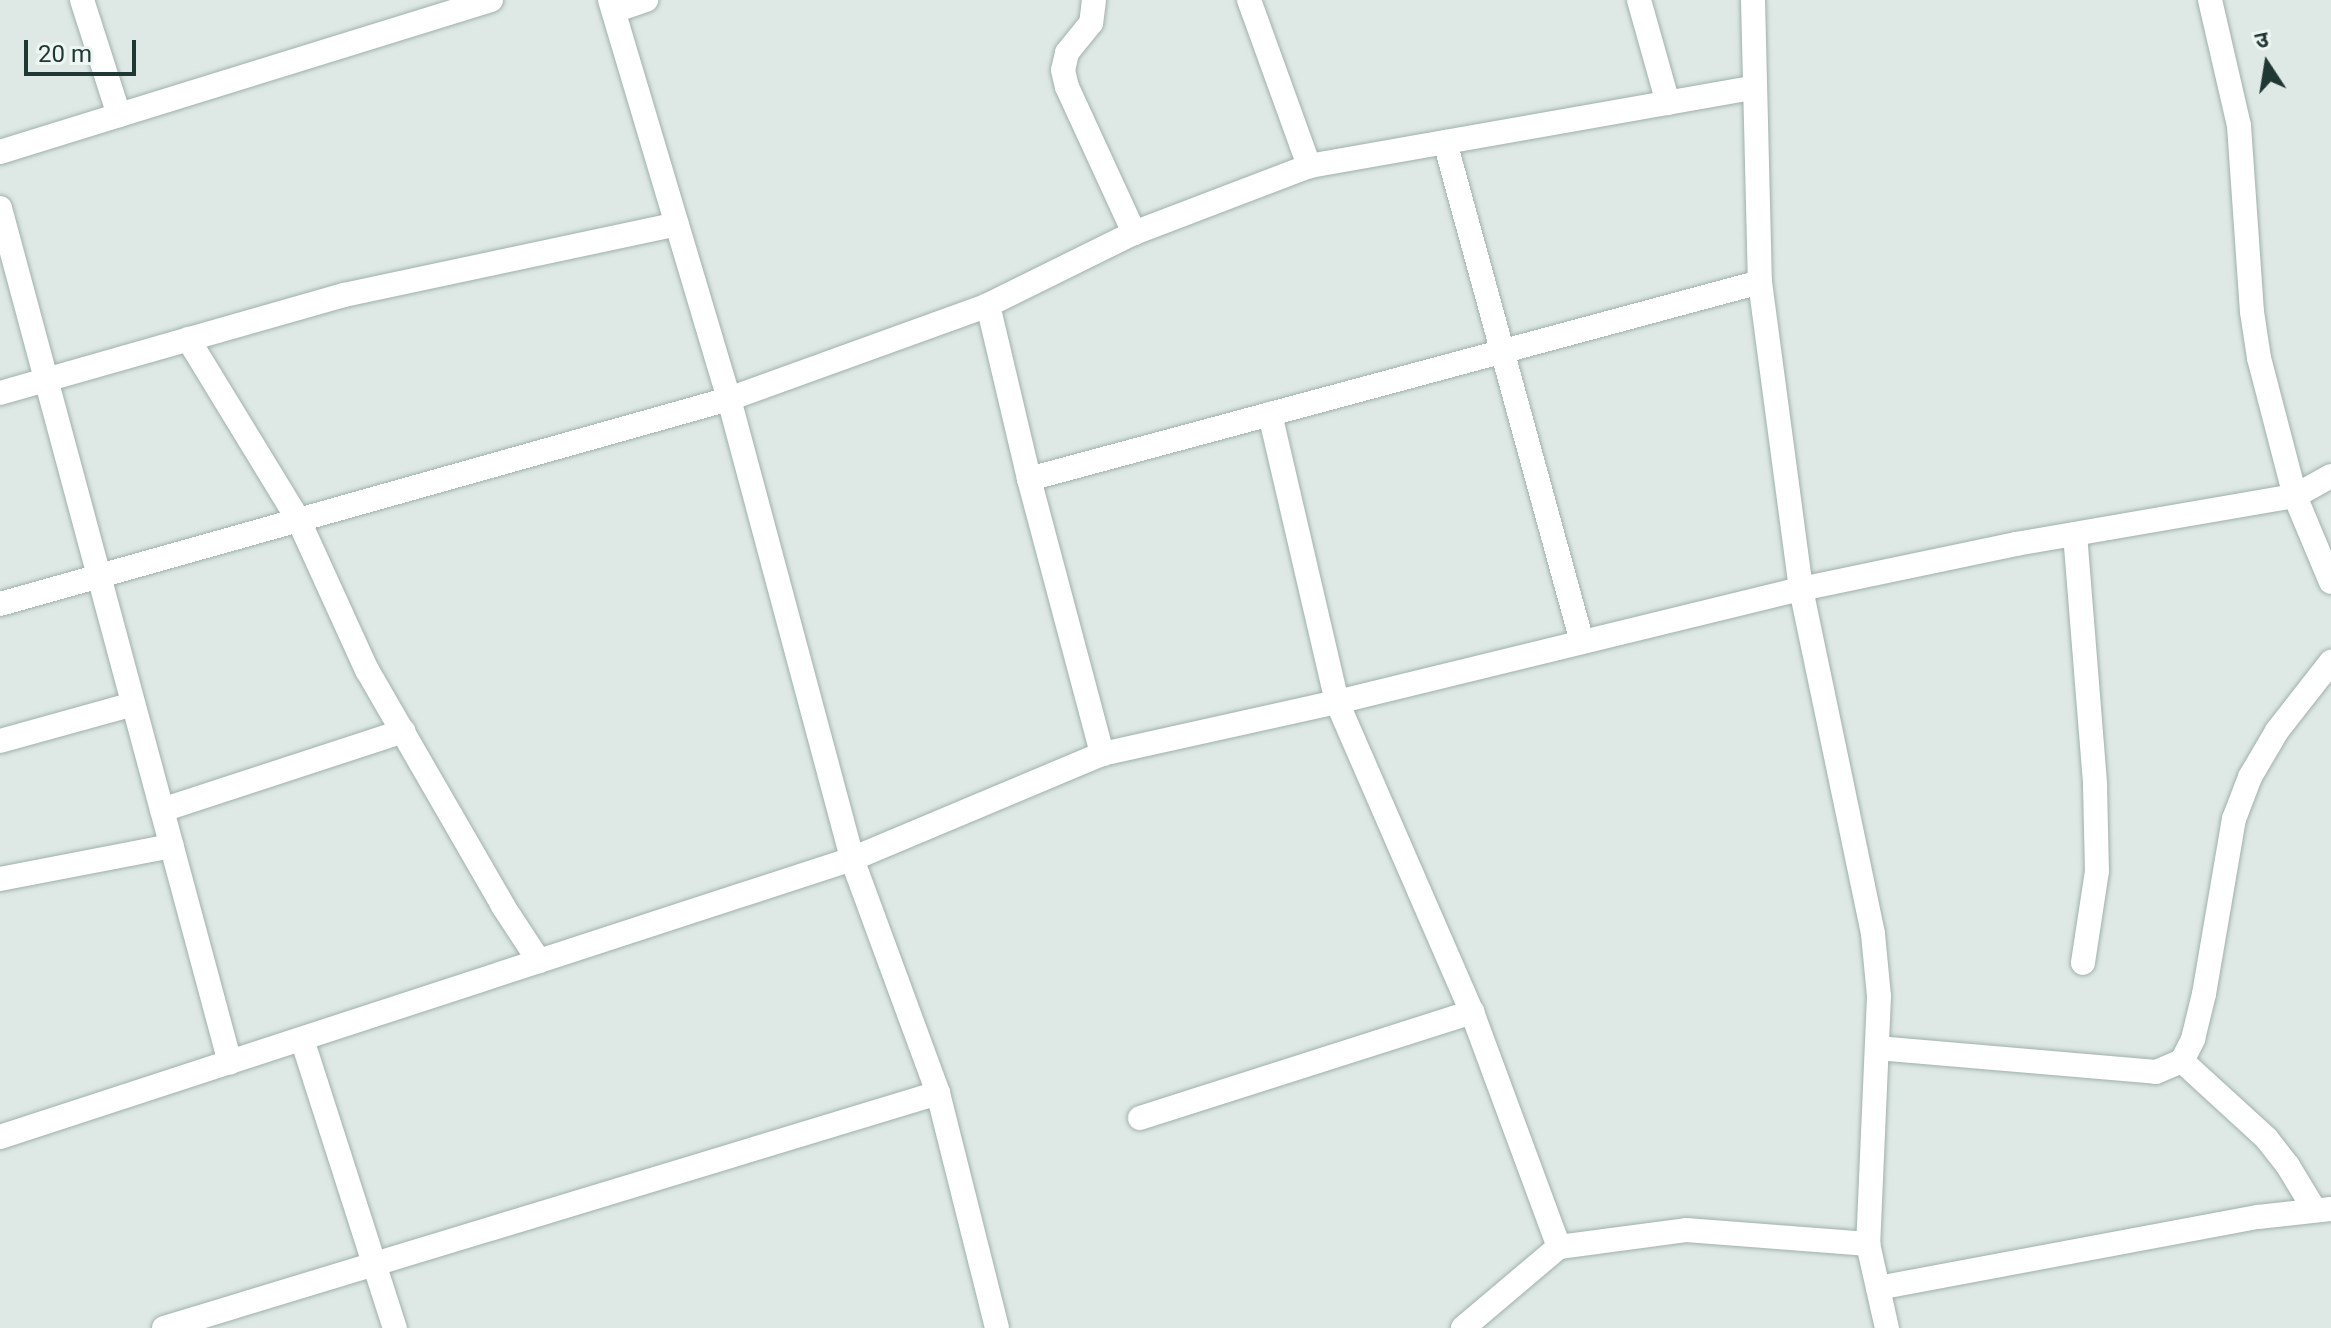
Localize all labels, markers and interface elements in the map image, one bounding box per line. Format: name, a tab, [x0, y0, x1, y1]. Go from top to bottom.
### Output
scale bar	[28, 24, 140, 74]
north arrow	[2227, 24, 2307, 104]
text: उ	[2253, 26, 2271, 54]
text: 20 m	[38, 40, 92, 68]

